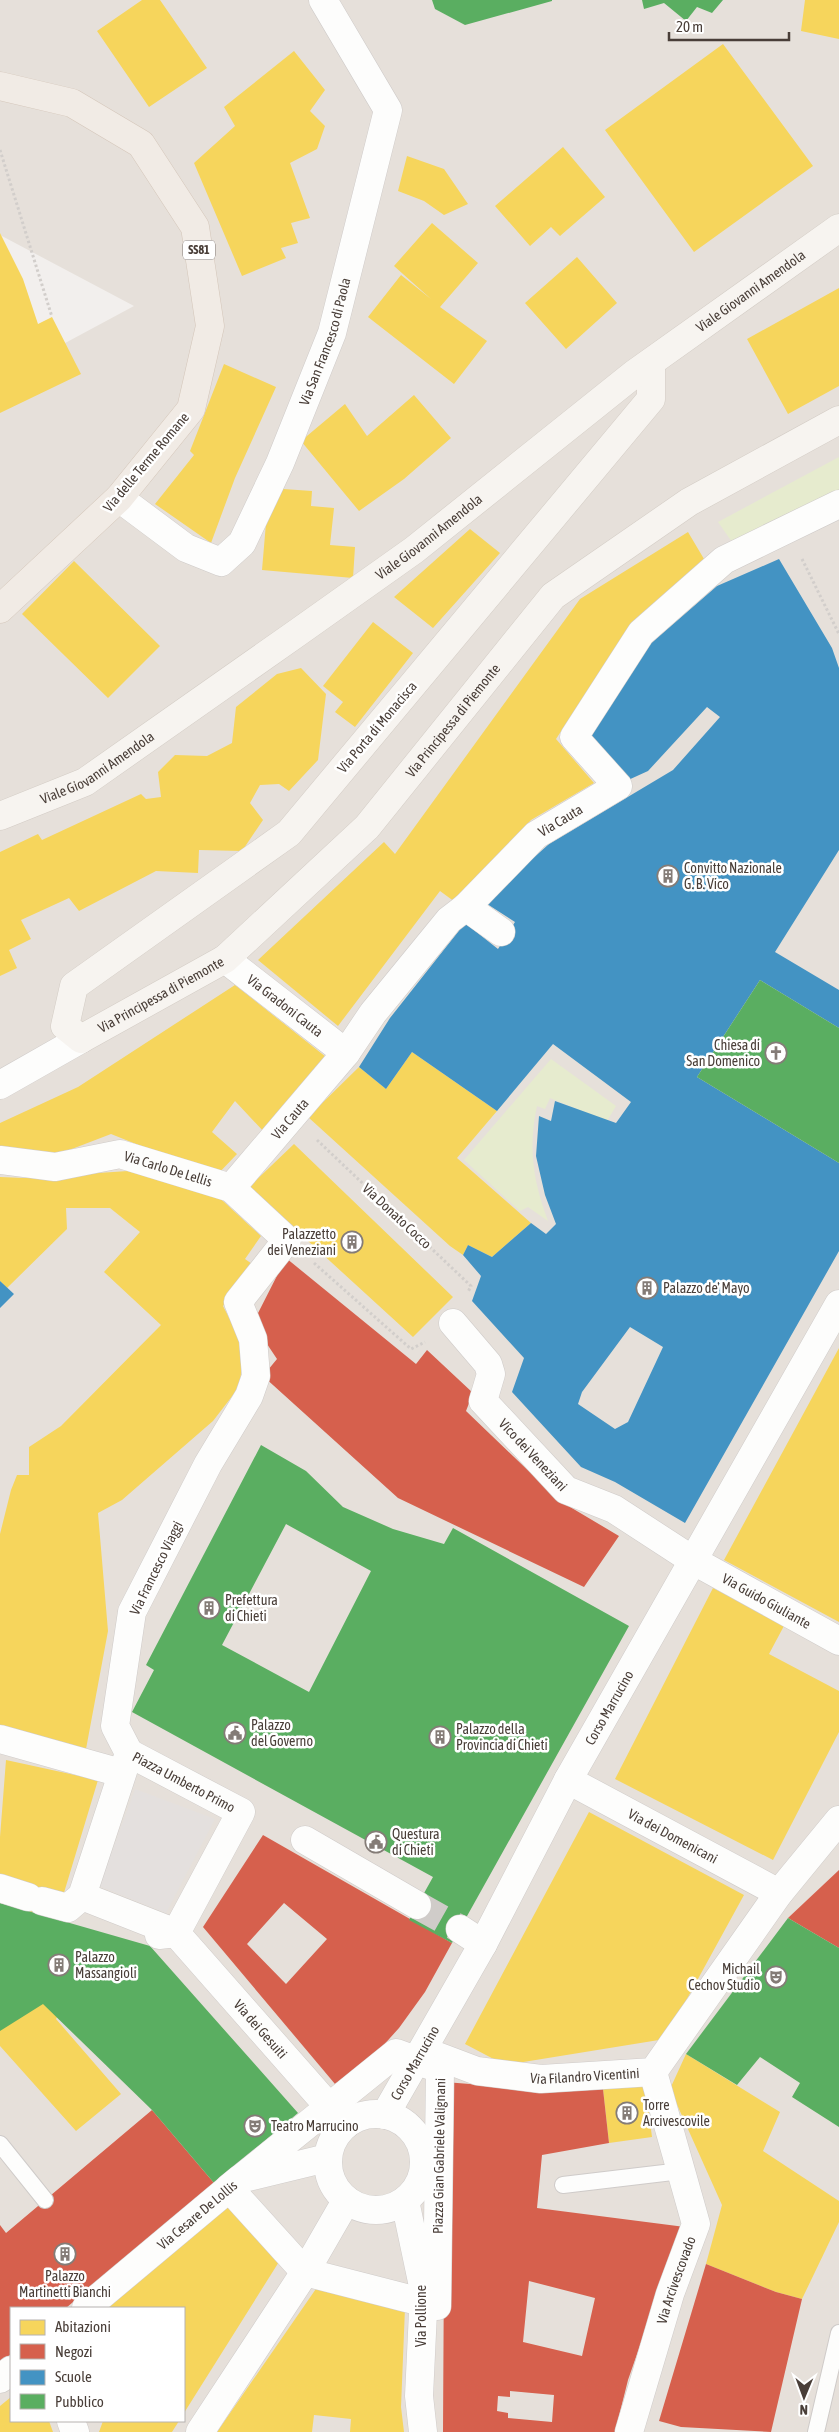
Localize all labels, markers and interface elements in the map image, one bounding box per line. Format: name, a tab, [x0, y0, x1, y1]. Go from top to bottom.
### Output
scale bar	[669, 10, 789, 42]
text: 20 m	[676, 18, 703, 35]
road number: SS81	[183, 240, 215, 260]
street label: Viale Giovanni Amendola	[693, 247, 808, 335]
street label: Via San Francesco di Paola	[296, 276, 354, 408]
street label: Via delle Terme Romane	[100, 409, 192, 515]
street label: Viale Giovanni Amendola	[373, 491, 485, 583]
street label: Via Principessa di Piemonte	[402, 661, 503, 780]
street label: Via Porta di Monacisca	[334, 678, 420, 776]
street label: Viale Giovanni Amendola	[38, 728, 157, 807]
street label: Via Cauta	[535, 801, 585, 840]
place label: Convitto Nazionale G. B. Vico	[684, 860, 782, 892]
building icon: Convitto Nazionale G. B. Vico	[656, 864, 680, 888]
street label: Via Principessa di Piemonte	[95, 953, 226, 1036]
street label: Via Gradoni Cauta	[244, 971, 326, 1040]
place label: Chiesa di San Domenico	[686, 1037, 760, 1069]
church icon: Chiesa di San Domenico	[764, 1041, 788, 1065]
street label: Via Cauta	[268, 1095, 312, 1142]
street label: Via Carlo De Lellis	[122, 1148, 214, 1190]
street label: Via Donato Cocco	[359, 1180, 435, 1252]
place label: Palazzetto dei Veneziani	[267, 1226, 336, 1258]
building icon: Palazzetto dei Veneziani	[340, 1230, 364, 1254]
building icon: Palazzo de' Mayo	[635, 1276, 659, 1300]
place label: Palazzo de' Mayo	[663, 1280, 750, 1296]
street label: Vico dei Veneziani	[496, 1415, 571, 1494]
street label: Via Francesco Viaggi	[126, 1518, 186, 1618]
street label: Via Guido Giuliante	[719, 1570, 814, 1632]
place label: Prefettura di Chieti	[225, 1592, 278, 1624]
building icon: Prefettura di Chieti	[197, 1596, 221, 1620]
street label: Corso Marrucino	[582, 1668, 637, 1748]
place label: Palazzo del Governo	[251, 1717, 313, 1749]
public building icon: Palazzo del Governo	[223, 1721, 247, 1745]
place label: Palazzo della Provincia di Chieti	[456, 1721, 548, 1753]
building icon: Palazzo della Provincia di Chieti	[428, 1725, 452, 1749]
street label: Piazza Umberto Primo	[130, 1748, 238, 1815]
street label: Via dei Domenicani	[625, 1806, 720, 1867]
place label: Questura di Chieti	[392, 1826, 439, 1858]
public building icon: Questura di Chieti	[364, 1830, 388, 1854]
place label: Palazzo Massangioli	[75, 1949, 137, 1981]
building icon: Palazzo Massangioli	[47, 1953, 71, 1977]
place label: Michail Cechov Studio	[688, 1961, 760, 1993]
theatre icon: Michail Cechov Studio	[764, 1965, 788, 1989]
street label: Via dei Gesuiti	[230, 1996, 291, 2062]
street label: Corso Marrucino	[387, 2023, 442, 2103]
street label: Via Filandro Vicentini	[529, 2065, 640, 2087]
street label: Piazza Gian Gabriele Valignani	[430, 2078, 448, 2234]
place label: Torre Arcivescovile	[643, 2097, 710, 2129]
building icon: Torre Arcivescovile	[615, 2101, 639, 2125]
theatre icon: Teatro Marrucino	[243, 2114, 267, 2138]
place label: Teatro Marrucino	[271, 2118, 359, 2134]
street label: Via Cesare De Lollis	[154, 2177, 240, 2253]
street label: Via Arcivescovado	[654, 2234, 699, 2326]
building icon: Palazzo Martinetti Bianchi	[53, 2242, 77, 2266]
place label: Palazzo Martinetti Bianchi	[19, 2268, 111, 2300]
street label: Via Pollione	[413, 2285, 429, 2347]
legend	[10, 2307, 185, 2422]
text: Abitazioni	[55, 2318, 111, 2335]
text: Negozi	[55, 2343, 93, 2360]
text: Scuole	[55, 2368, 92, 2385]
north arrow	[779, 2372, 829, 2422]
text: Pubblico	[55, 2393, 104, 2410]
text: N	[800, 2402, 808, 2418]

